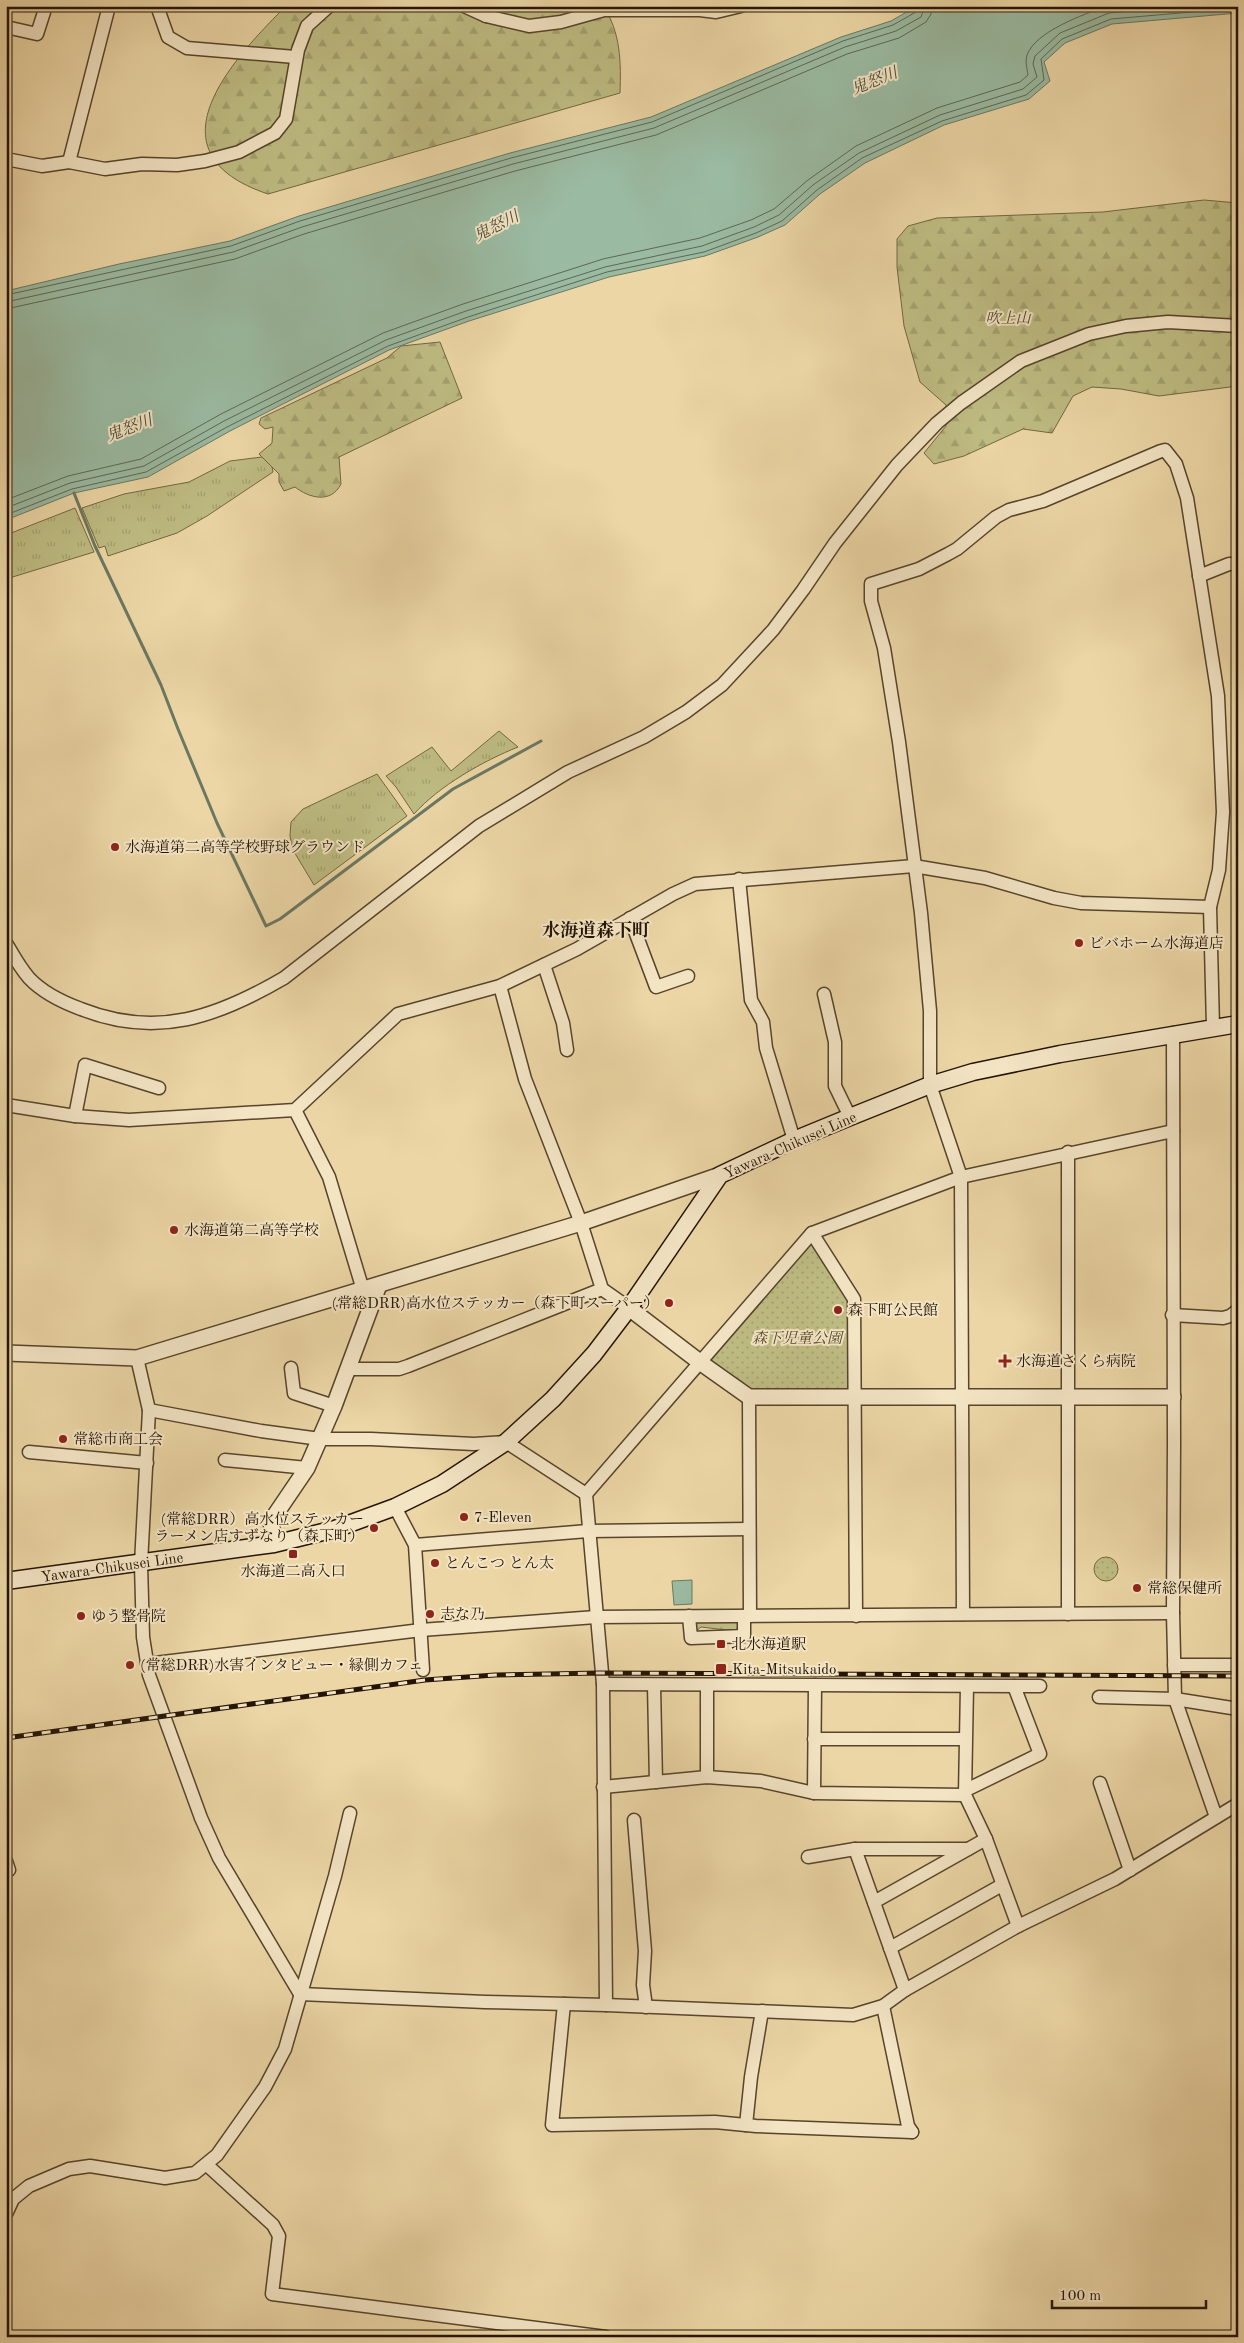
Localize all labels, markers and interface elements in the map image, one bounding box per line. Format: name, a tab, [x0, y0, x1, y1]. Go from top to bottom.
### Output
water label: 鬼怒川	[849, 63, 902, 98]
water label: 鬼怒川	[471, 206, 524, 245]
park label: 吹上山	[985, 310, 1031, 327]
water label: 鬼怒川	[104, 410, 157, 445]
place label: 水海道第二高等学校野球グラウンド	[125, 839, 365, 856]
marker: 水海道第二高等学校野球グラウンド	[109, 841, 121, 853]
district label: 水海道森下町	[542, 920, 650, 940]
place label: ビバホーム水海道店	[1089, 935, 1224, 952]
marker: ビバホーム水海道店	[1073, 937, 1085, 949]
street label: Yawara-Chikusei Line	[722, 1110, 859, 1182]
place label: 水海道第二高等学校	[184, 1222, 319, 1239]
marker: 水海道第二高等学校	[168, 1224, 180, 1236]
place label: (常総DRR)高水位ステッカー（森下町スーパー）	[332, 1295, 659, 1312]
marker: (常総DRR)高水位ステッカー（森下町スーパー）	[663, 1297, 675, 1309]
place label: 森下町公民館	[848, 1302, 938, 1319]
marker: 森下町公民館	[832, 1304, 844, 1316]
park label: 森下児童公園	[752, 1330, 845, 1347]
place label: 水海道さくら病院	[1016, 1353, 1136, 1370]
marker: 水海道さくら病院	[998, 1354, 1012, 1368]
place label: 常総市商工会	[73, 1431, 163, 1448]
marker: 常総市商工会	[57, 1433, 69, 1445]
place label: (常総DRR）高水位ステッカー ラーメン店すずなり（森下町）	[155, 1511, 364, 1545]
marker: 7-Eleven	[458, 1511, 470, 1523]
place label: 7-Eleven	[474, 1511, 532, 1526]
marker: (常総DRR）高水位ステッカー ラーメン店すずなり（森下町）	[368, 1522, 380, 1534]
marker: 水海道二高入口	[287, 1548, 299, 1560]
street label: Yawara-Chikusei Line	[40, 1551, 184, 1586]
place label: とんこつ とん太	[445, 1555, 554, 1572]
marker: とんこつ とん太	[429, 1557, 441, 1569]
place label: 水海道二高入口	[240, 1563, 346, 1580]
place label: 常総保健所	[1147, 1580, 1222, 1597]
marker: 常総保健所	[1131, 1582, 1143, 1594]
place label: 志な乃	[440, 1606, 485, 1623]
place label: ゆう整骨院	[91, 1608, 166, 1625]
marker: 志な乃	[424, 1608, 436, 1620]
marker: ゆう整骨院	[75, 1610, 87, 1622]
place label: 北水海道駅	[731, 1636, 806, 1653]
marker: 北水海道駅	[715, 1638, 727, 1650]
place label: (常総DRR)水害インタビュー・縁側カフェ	[140, 1657, 423, 1674]
marker: (常総DRR)水害インタビュー・縁側カフェ	[124, 1659, 136, 1671]
marker: Kita-Mitsukaido	[714, 1662, 728, 1676]
place label: Kita-Mitsukaido	[732, 1663, 837, 1678]
scale bar	[1052, 2278, 1205, 2310]
text: 100 m	[1059, 2289, 1101, 2304]

